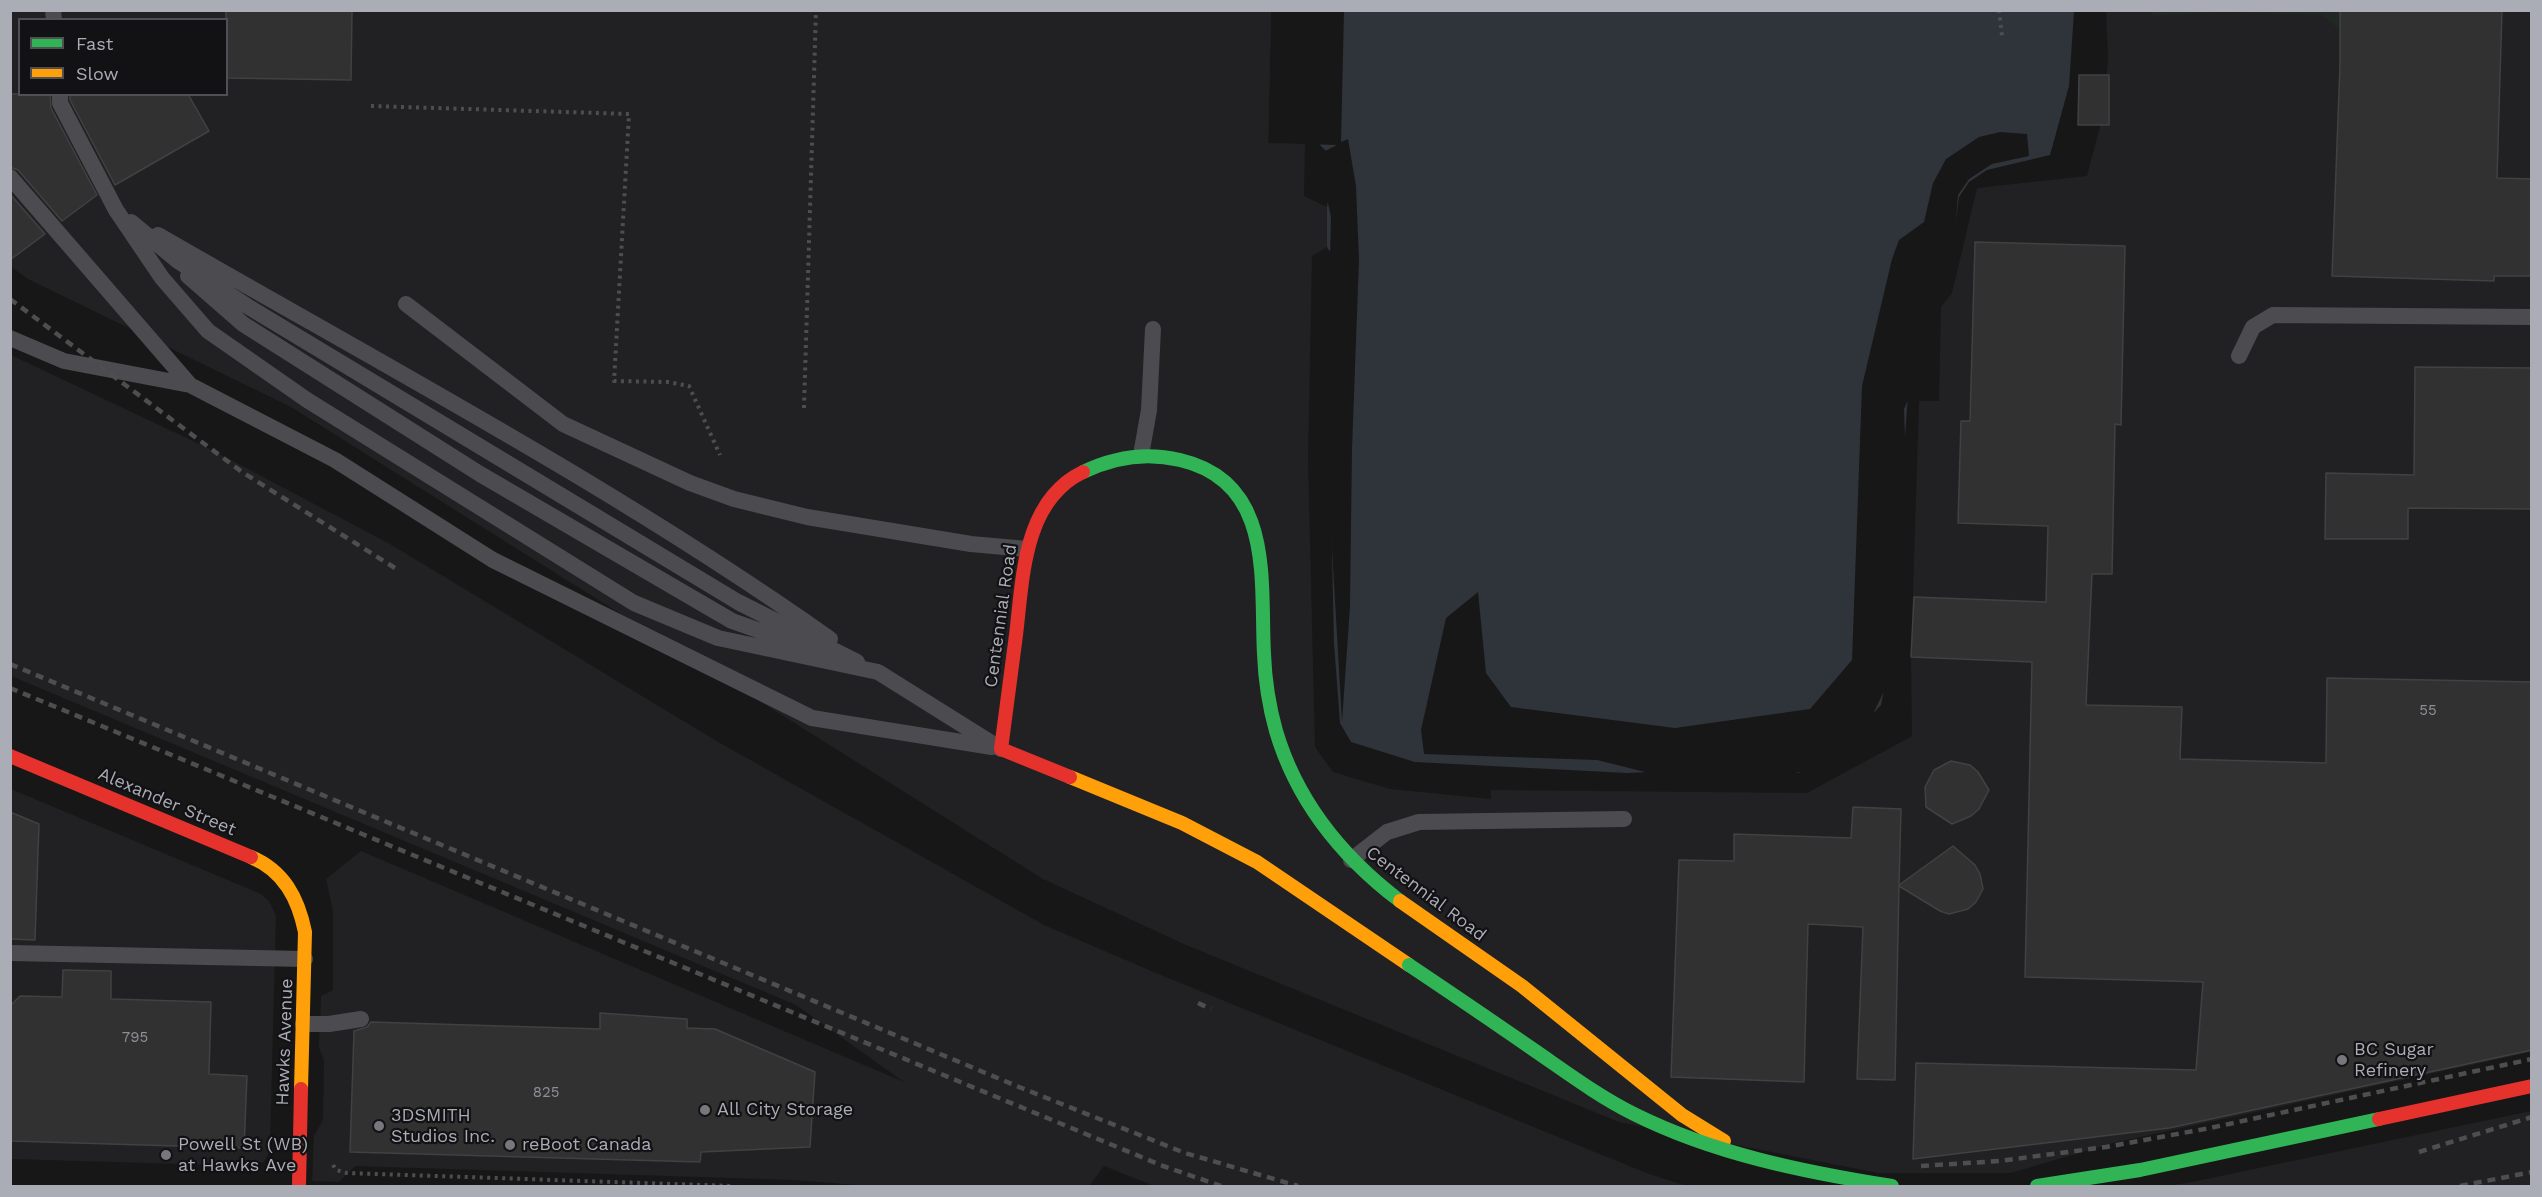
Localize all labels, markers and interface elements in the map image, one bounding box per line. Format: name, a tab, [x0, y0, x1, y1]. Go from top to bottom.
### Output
legend	[18, 18, 228, 96]
text: Fast	[76, 33, 113, 54]
text: Slow	[76, 63, 119, 84]
street label: Centennial Road	[980, 543, 1022, 689]
house number: 55	[2419, 702, 2437, 720]
street label: Alexander Street	[95, 763, 239, 841]
street label: Centennial Road	[1362, 842, 1490, 946]
street label: Hawks Avenue	[272, 978, 298, 1106]
house number: 795	[122, 1029, 148, 1047]
place label: BC Sugar Refinery	[2354, 1039, 2434, 1082]
marker: BC Sugar Refinery	[2335, 1053, 2349, 1067]
house number: 825	[533, 1084, 559, 1102]
place label: All City Storage	[717, 1099, 853, 1121]
marker: All City Storage	[698, 1103, 712, 1117]
place label: 3DSMITH Studios Inc.	[391, 1105, 495, 1148]
marker: 3DSMITH Studios Inc.	[372, 1119, 386, 1133]
place label: Powell St (WB) at Hawks Ave	[178, 1134, 308, 1176]
place label: reBoot Canada	[522, 1134, 652, 1156]
marker: reBoot Canada	[503, 1138, 517, 1152]
marker: Powell St (WB) at Hawks Ave	[159, 1148, 173, 1162]

